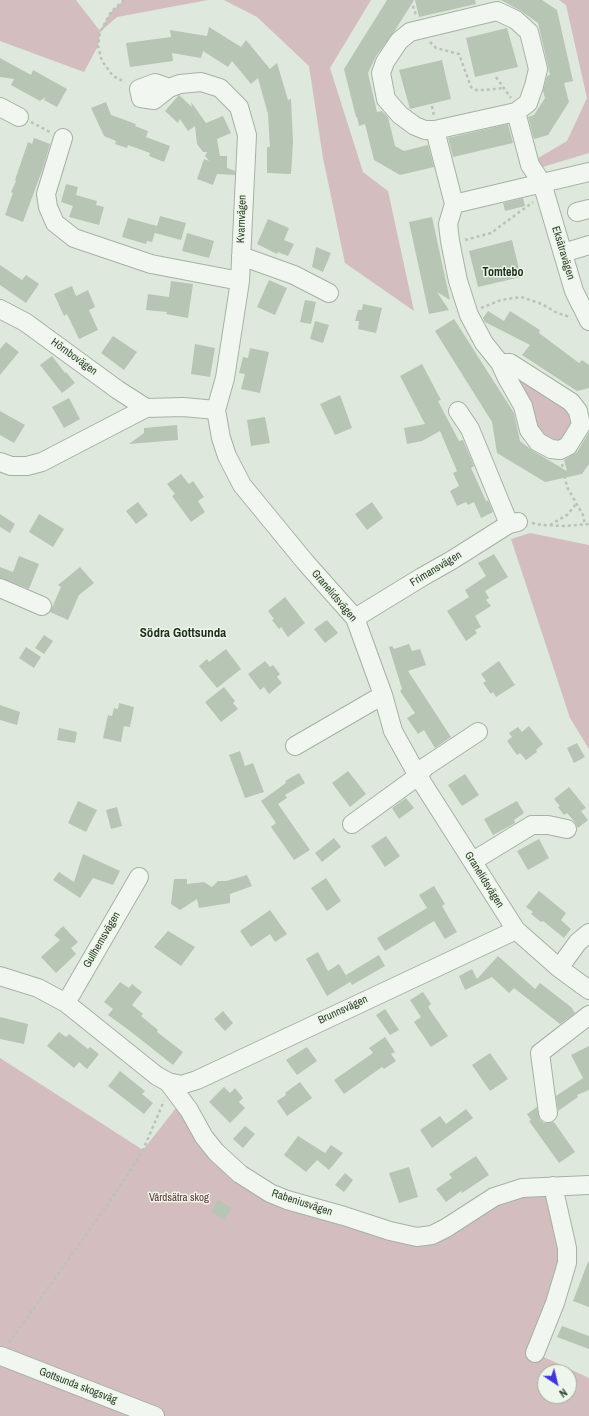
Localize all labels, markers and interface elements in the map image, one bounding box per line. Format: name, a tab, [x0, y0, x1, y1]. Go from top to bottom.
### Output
street label: Kvarnvägen	[235, 195, 249, 243]
street label: Eksätravägen	[549, 225, 577, 281]
district label: Tomtebo	[483, 266, 523, 280]
street label: Hörnbovägen	[48, 336, 100, 378]
street label: Frimansvägen	[408, 548, 464, 590]
street label: Granelidsvägen	[308, 567, 360, 625]
district label: Södra Gottsunda	[140, 626, 226, 642]
street label: Granelidsvägen	[462, 850, 506, 910]
street label: Gullhemsvägen	[81, 910, 123, 970]
street label: Brunnsvägen	[316, 993, 370, 1027]
street label: Rabeniusvägen	[270, 1187, 334, 1219]
park label: Vårdsätra skog	[149, 1191, 209, 1205]
north arrow	[537, 1364, 577, 1404]
street label: Gottsunda skogsväg	[37, 1365, 119, 1407]
text: N	[557, 1385, 570, 1401]

